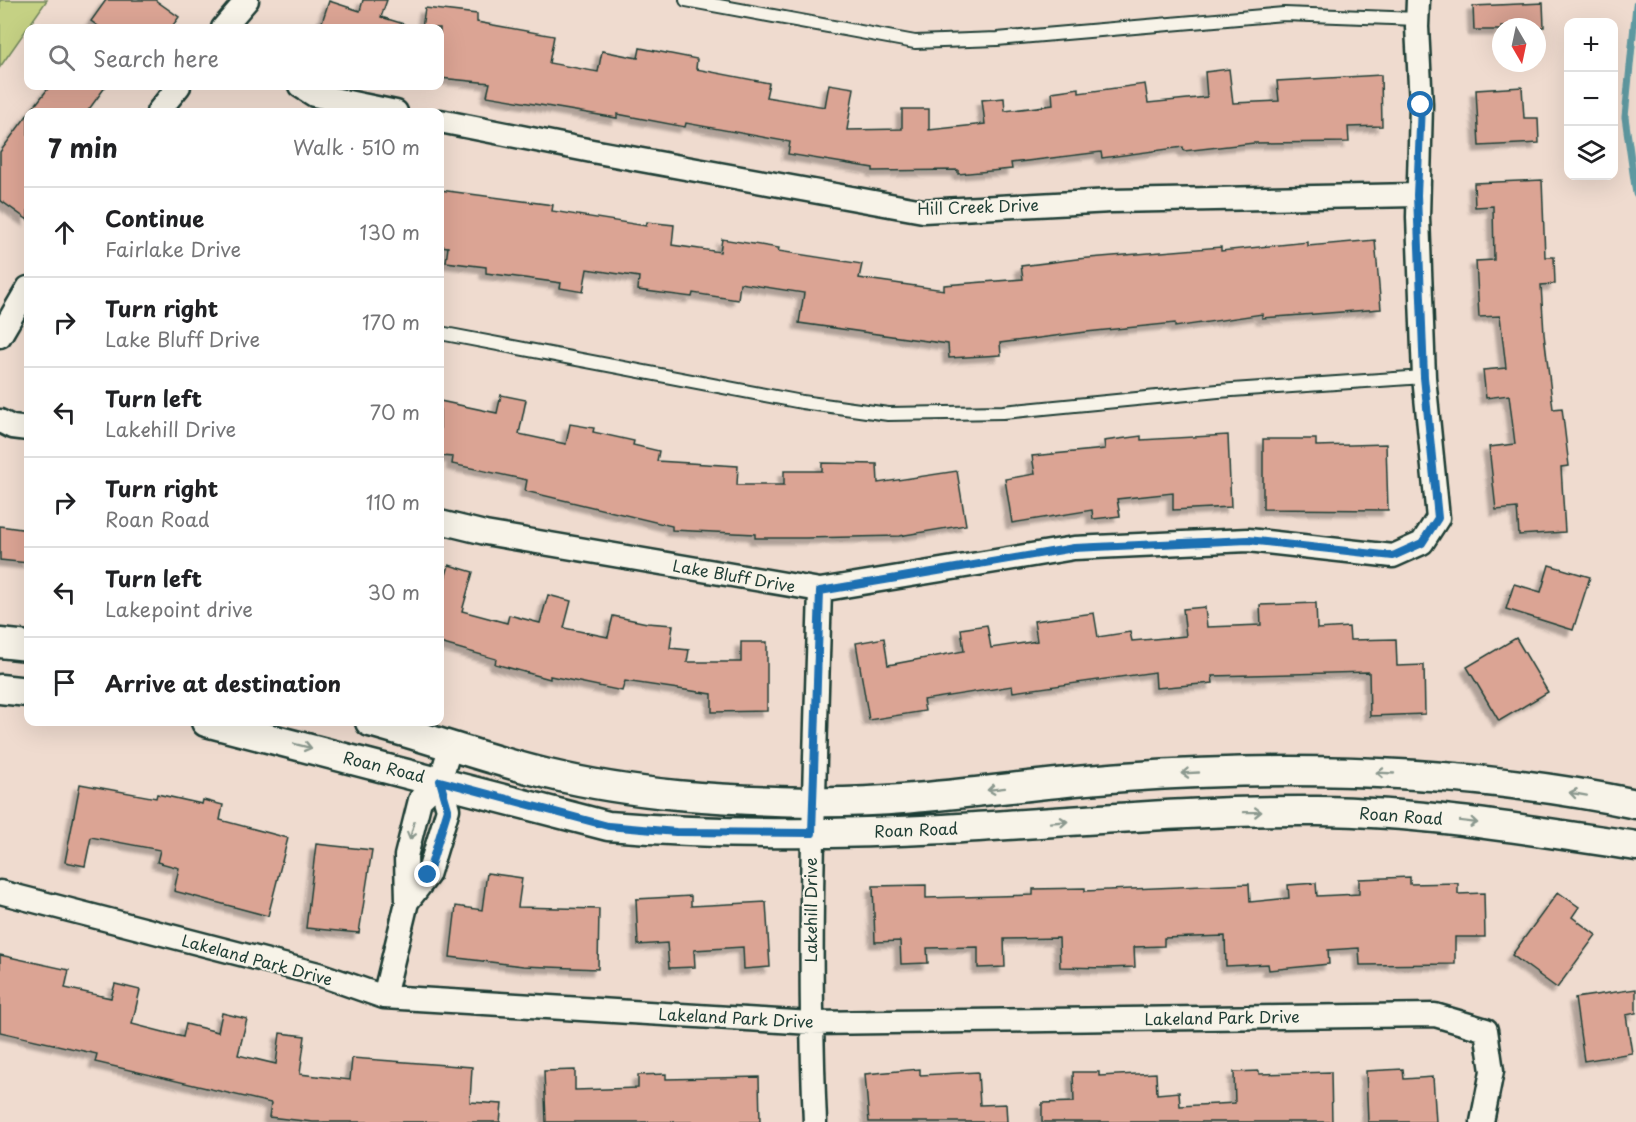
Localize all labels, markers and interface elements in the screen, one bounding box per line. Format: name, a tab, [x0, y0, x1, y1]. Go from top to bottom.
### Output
north arrow	[1492, 18, 1546, 72]
map controls	[1564, 18, 1618, 180]
button: +	[1564, 18, 1618, 72]
search box	[24, 24, 444, 90]
icon: search	[45, 41, 78, 74]
text: Search here	[93, 41, 219, 74]
button: −	[1564, 72, 1618, 126]
route start	[1407, 91, 1433, 117]
button: layers	[1564, 126, 1618, 180]
text: 7 min	[48, 128, 118, 167]
text: Walk · 510 m	[293, 132, 420, 162]
street label: Hill Creek Drive	[917, 192, 1039, 220]
text: Continue	[105, 201, 204, 234]
icon: ahead	[48, 216, 81, 249]
text: 130 m	[360, 217, 420, 247]
text: Fairlake Drive	[105, 234, 241, 264]
text: Turn right	[105, 291, 218, 324]
icon: right	[48, 306, 81, 339]
text: 170 m	[362, 307, 420, 337]
text: Lake Bluff Drive	[105, 324, 260, 354]
text: Turn left	[105, 381, 202, 414]
icon: left	[48, 396, 81, 429]
text: 70 m	[370, 397, 420, 427]
text: Lakehill Drive	[105, 414, 236, 444]
text: Turn right	[105, 471, 218, 504]
icon: right	[48, 486, 81, 519]
text: 110 m	[366, 487, 420, 517]
text: Roan Road	[105, 504, 210, 534]
street label: Lake Bluff Drive	[671, 552, 797, 598]
text: Turn left	[105, 561, 202, 594]
icon: left	[48, 576, 81, 609]
text: 30 m	[367, 577, 420, 607]
text: Lakepoint drive	[105, 594, 253, 624]
icon: arrive	[48, 666, 81, 699]
text: Arrive at destination	[105, 666, 341, 699]
one-way arrow	[294, 741, 313, 753]
street label: Roan Road	[341, 744, 428, 788]
one-way arrow	[1375, 767, 1395, 778]
one-way arrow	[1181, 768, 1201, 779]
one-way arrow	[986, 784, 1006, 795]
one-way arrow	[1569, 788, 1589, 799]
street label: Roan Road	[1358, 800, 1444, 830]
one-way arrow	[1243, 806, 1263, 818]
street label: Roan Road	[874, 816, 958, 842]
one-way arrow	[1048, 816, 1068, 827]
one-way arrow	[1459, 817, 1478, 828]
one-way arrow	[406, 821, 418, 840]
street label: Lakehill Drive	[798, 858, 822, 962]
route end	[414, 861, 440, 887]
street label: Lakeland Park Drive	[179, 927, 335, 991]
street label: Lakeland Park Drive	[658, 1001, 814, 1033]
street label: Lakeland Park Drive	[1144, 1004, 1300, 1030]

